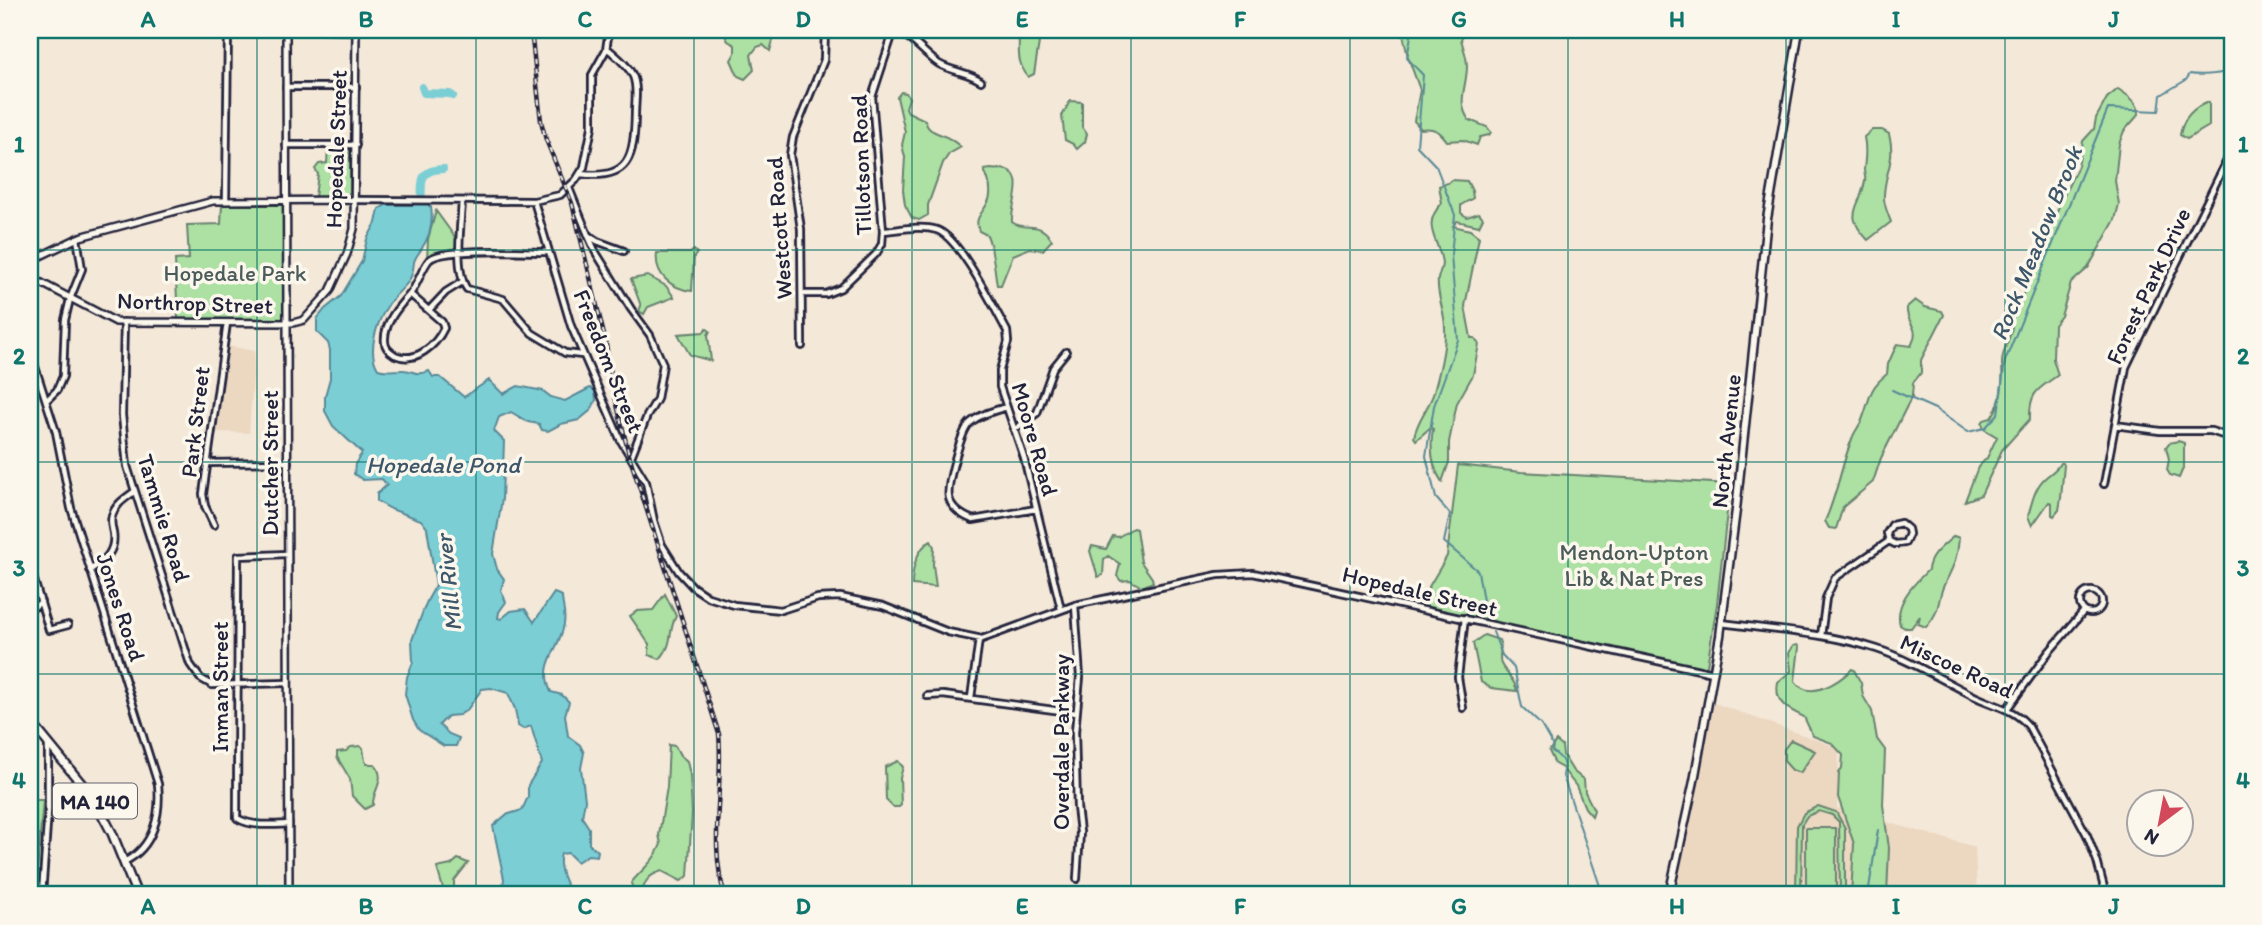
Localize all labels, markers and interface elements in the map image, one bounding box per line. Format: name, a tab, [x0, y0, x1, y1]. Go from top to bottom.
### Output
text: A	[140, 5, 156, 33]
text: B	[359, 5, 374, 33]
text: C	[578, 5, 593, 33]
text: D	[795, 5, 811, 33]
text: E	[1016, 5, 1029, 33]
text: F	[1234, 5, 1247, 33]
text: G	[1451, 5, 1467, 33]
text: H	[1669, 5, 1685, 33]
text: I	[1892, 5, 1901, 33]
text: J	[2107, 5, 2120, 33]
street label: Hopedale Street	[319, 69, 353, 229]
street label: Tillotson Road	[845, 94, 877, 236]
text: 1	[14, 130, 25, 158]
text: 1	[2238, 130, 2249, 158]
water label: Rock Meadow Brook	[1984, 140, 2089, 344]
street label: Westcott Road	[760, 155, 798, 300]
street label: Forest Park Drive	[2100, 203, 2196, 369]
park label: Hopedale Park	[164, 259, 307, 287]
street label: Freedom Street	[568, 285, 651, 437]
street label: Northrop Street	[117, 286, 274, 320]
text: 2	[13, 342, 26, 370]
text: 2	[2237, 342, 2250, 370]
street label: Park Street	[174, 365, 216, 479]
street label: North Avenue	[1705, 373, 1747, 509]
street label: Moore Road	[1005, 379, 1065, 499]
street label: Dutcher Street	[256, 390, 284, 536]
water label: Hopedale Pond	[366, 450, 522, 479]
street label: Tammie Road	[131, 451, 197, 586]
water label: Mill River	[428, 531, 468, 633]
park label: Mendon-Upton Lib & Nat Pres	[1559, 538, 1709, 592]
street label: Jones Road	[90, 549, 152, 665]
text: 3	[13, 554, 26, 582]
text: 3	[2237, 554, 2250, 582]
street label: Hopedale Street	[1340, 560, 1501, 623]
street label: Inman Street	[206, 621, 234, 753]
street label: Miscoe Road	[1896, 627, 2019, 705]
street label: Overdale Parkway	[1047, 654, 1075, 830]
text: 4	[12, 766, 26, 794]
text: 4	[2236, 766, 2250, 794]
road number: MA 140	[53, 784, 137, 818]
north arrow	[2126, 788, 2196, 858]
text: N	[2140, 824, 2163, 850]
text: A	[140, 892, 156, 920]
text: B	[359, 892, 374, 920]
text: C	[578, 892, 593, 920]
text: D	[795, 892, 811, 920]
text: E	[1016, 892, 1029, 920]
text: F	[1234, 892, 1247, 920]
text: G	[1451, 892, 1467, 920]
text: H	[1669, 892, 1685, 920]
text: I	[1892, 892, 1901, 920]
text: J	[2107, 892, 2120, 920]

